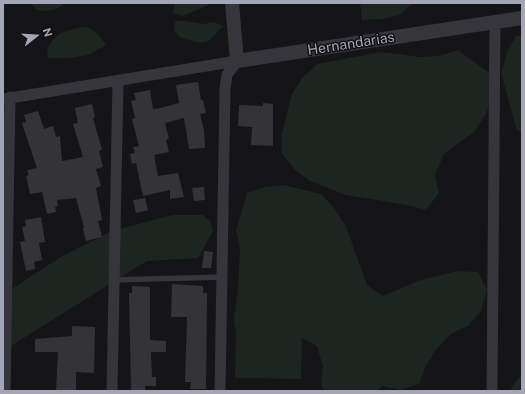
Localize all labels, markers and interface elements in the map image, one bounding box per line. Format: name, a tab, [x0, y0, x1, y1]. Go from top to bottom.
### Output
north arrow	[16, 16, 56, 56]
text: N	[40, 27, 54, 38]
street label: Hernandarias	[306, 29, 396, 59]

